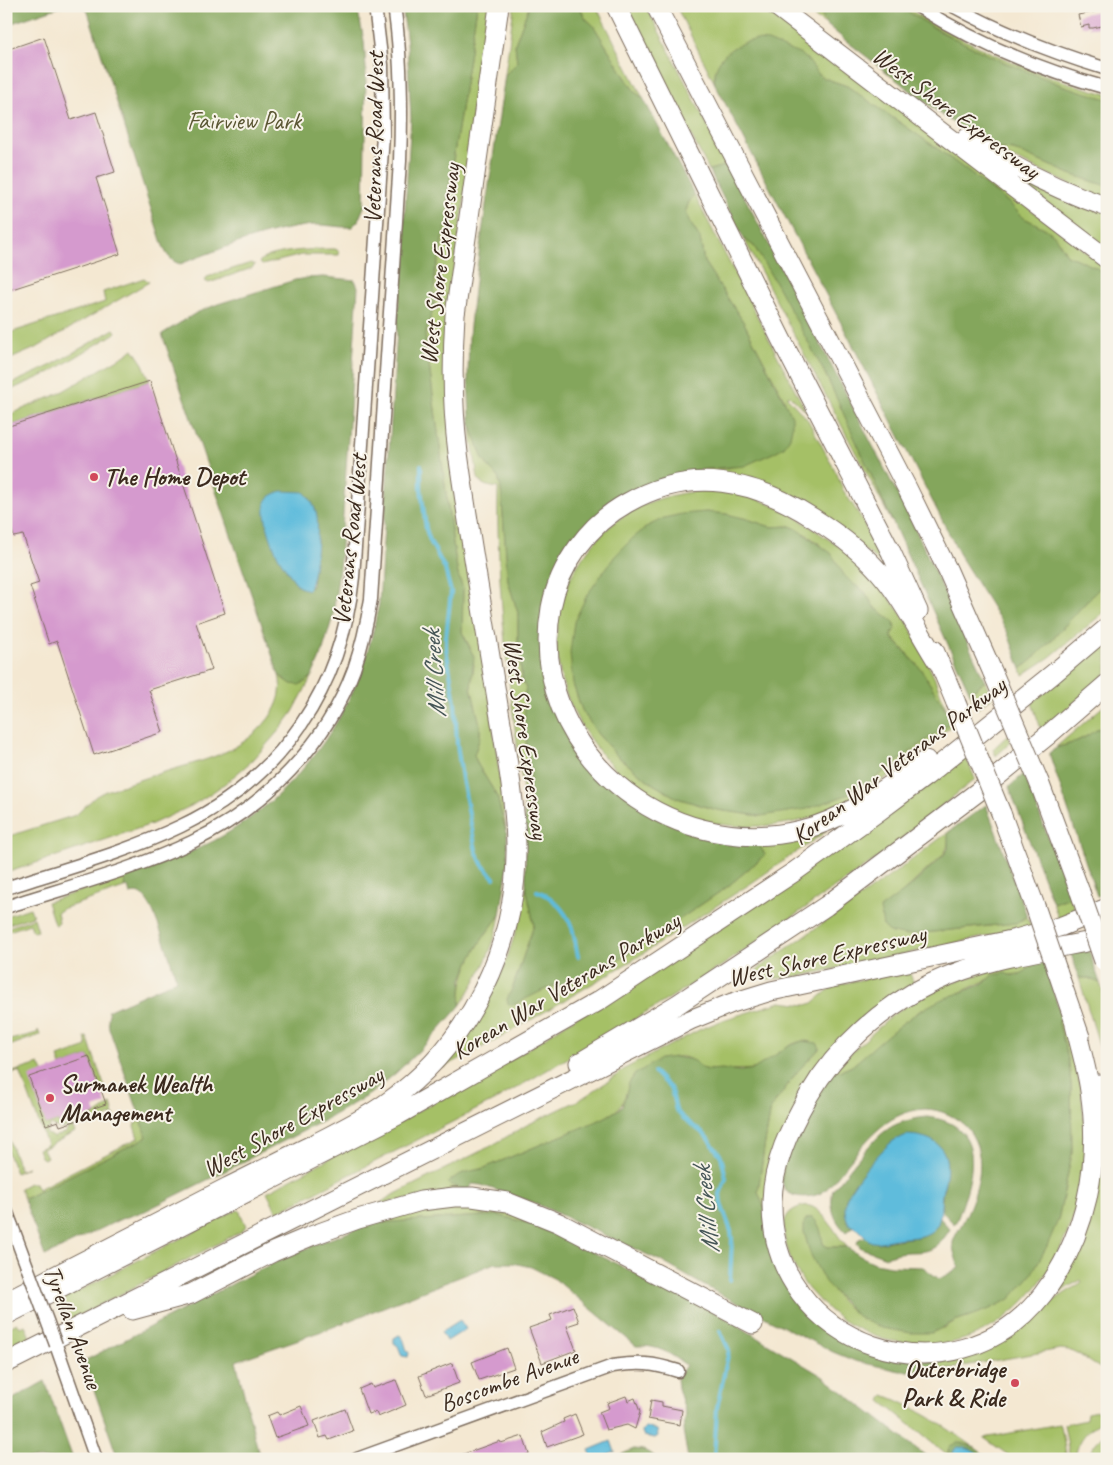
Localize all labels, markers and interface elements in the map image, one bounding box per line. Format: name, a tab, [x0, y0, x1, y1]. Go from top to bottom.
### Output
street label: West Shore Expressway	[866, 40, 1047, 187]
street label: Veterans Road West	[357, 49, 392, 224]
park label: Fairview Park	[187, 105, 303, 137]
street label: West Shore Expressway	[412, 161, 468, 366]
street label: Veterans Road West	[325, 450, 375, 627]
place label: The Home Depot	[104, 461, 248, 493]
marker: The Home Depot	[88, 471, 100, 483]
water label: Mill Creek	[414, 625, 454, 719]
street label: West Shore Expressway	[496, 637, 556, 843]
street label: Korean War Veterans Parkway	[785, 669, 1014, 852]
street label: Korean War Veterans Parkway	[446, 904, 687, 1067]
street label: West Shore Expressway	[725, 917, 930, 994]
street label: West Shore Expressway	[197, 1058, 390, 1185]
place label: Surmanek Wealth Management	[60, 1068, 213, 1129]
marker: Surmanek Wealth Management	[44, 1092, 56, 1104]
water label: Mill Creek	[685, 1160, 727, 1255]
street label: Tyrellan Avenue	[36, 1261, 111, 1395]
street label: Boscombe Avenue	[436, 1340, 584, 1420]
place label: Outerbridge Park & Ride	[902, 1353, 1008, 1414]
marker: Outerbridge Park & Ride	[1009, 1377, 1021, 1389]

